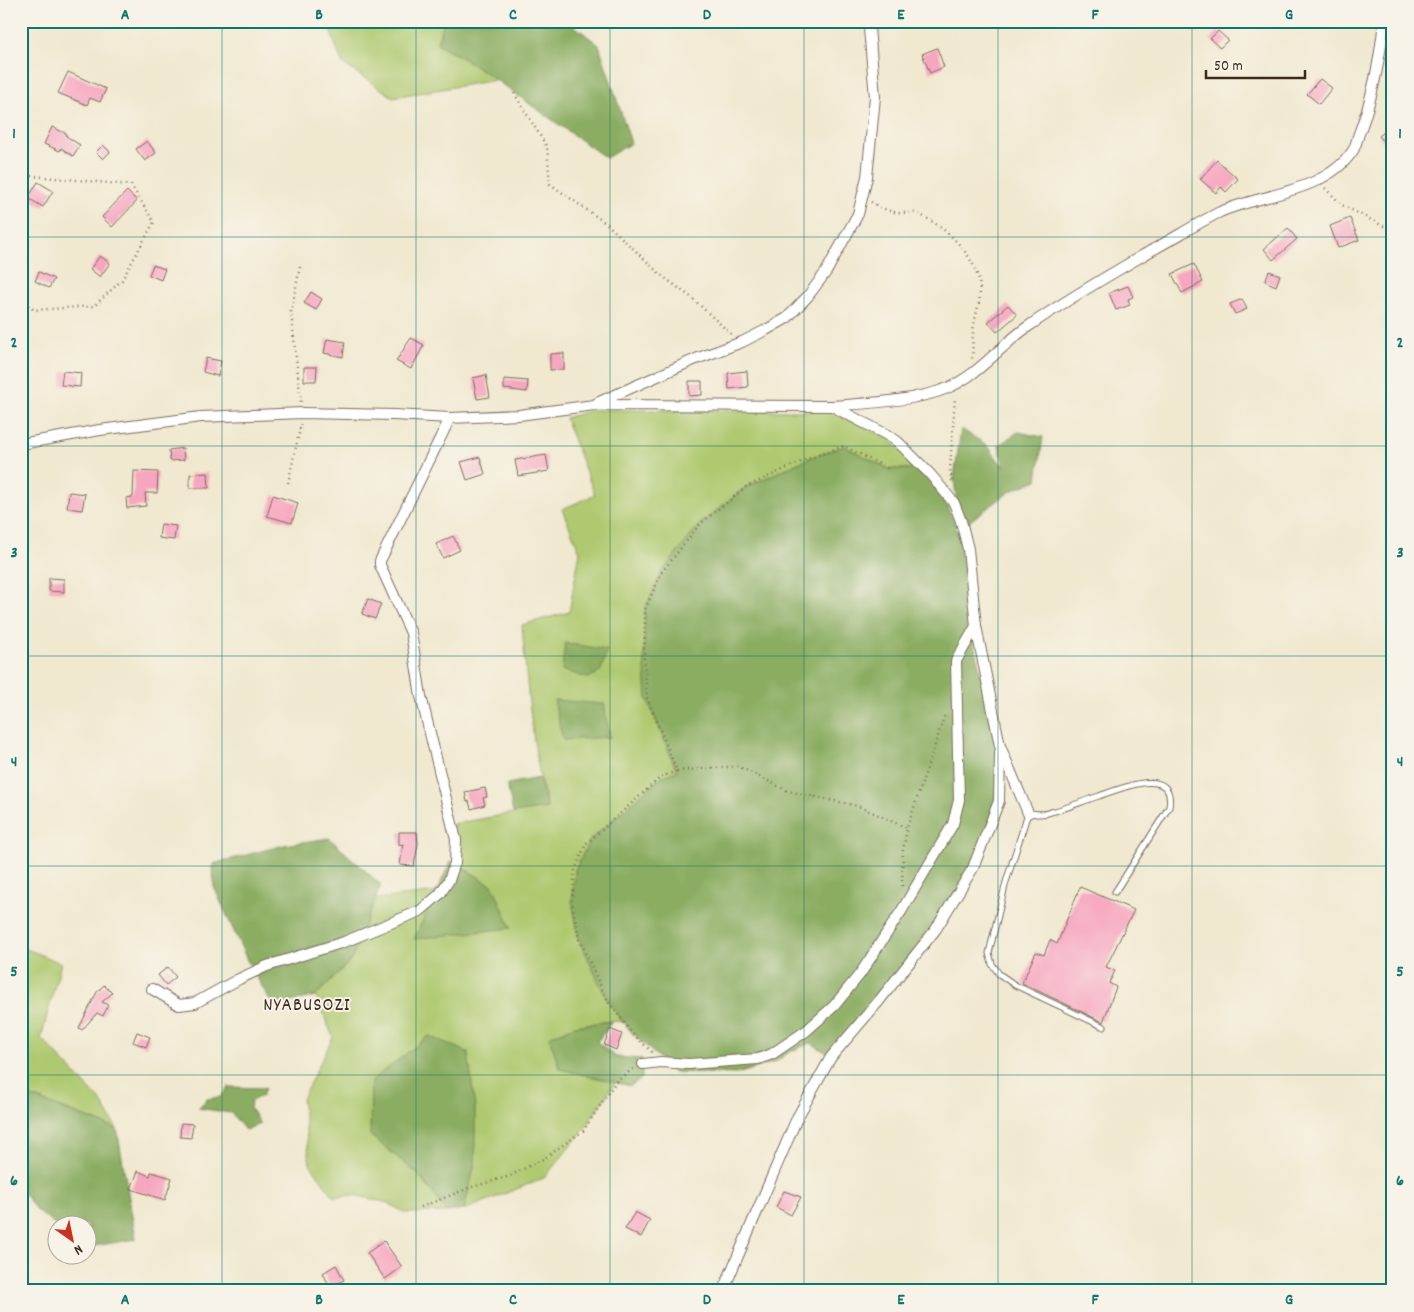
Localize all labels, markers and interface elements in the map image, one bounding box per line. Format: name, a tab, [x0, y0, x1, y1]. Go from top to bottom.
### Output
text: A	[121, 4, 130, 27]
text: B	[315, 4, 323, 27]
text: C	[509, 4, 517, 27]
text: D	[703, 4, 712, 27]
text: E	[897, 4, 905, 27]
text: F	[1091, 4, 1099, 27]
text: G	[1285, 4, 1293, 27]
scale bar	[1206, 48, 1305, 80]
text: 50 m	[1214, 56, 1243, 78]
text: 1	[12, 123, 16, 146]
text: 1	[1398, 123, 1402, 146]
text: 2	[11, 332, 18, 355]
text: 2	[1397, 332, 1404, 355]
text: 3	[10, 542, 18, 565]
text: 3	[1396, 542, 1404, 565]
text: 4	[11, 751, 17, 774]
text: 4	[1397, 751, 1403, 774]
text: 5	[10, 961, 18, 984]
text: 5	[1396, 961, 1404, 984]
district label: NYABUSOZI	[263, 993, 351, 1020]
text: 6	[10, 1170, 18, 1193]
text: 6	[1396, 1170, 1404, 1193]
north arrow	[48, 1214, 98, 1264]
text: N	[70, 1239, 86, 1260]
text: A	[121, 1289, 130, 1312]
text: B	[315, 1289, 323, 1312]
text: C	[509, 1289, 517, 1312]
text: D	[703, 1289, 712, 1312]
text: E	[897, 1289, 905, 1312]
text: F	[1091, 1289, 1099, 1312]
text: G	[1285, 1289, 1293, 1312]

